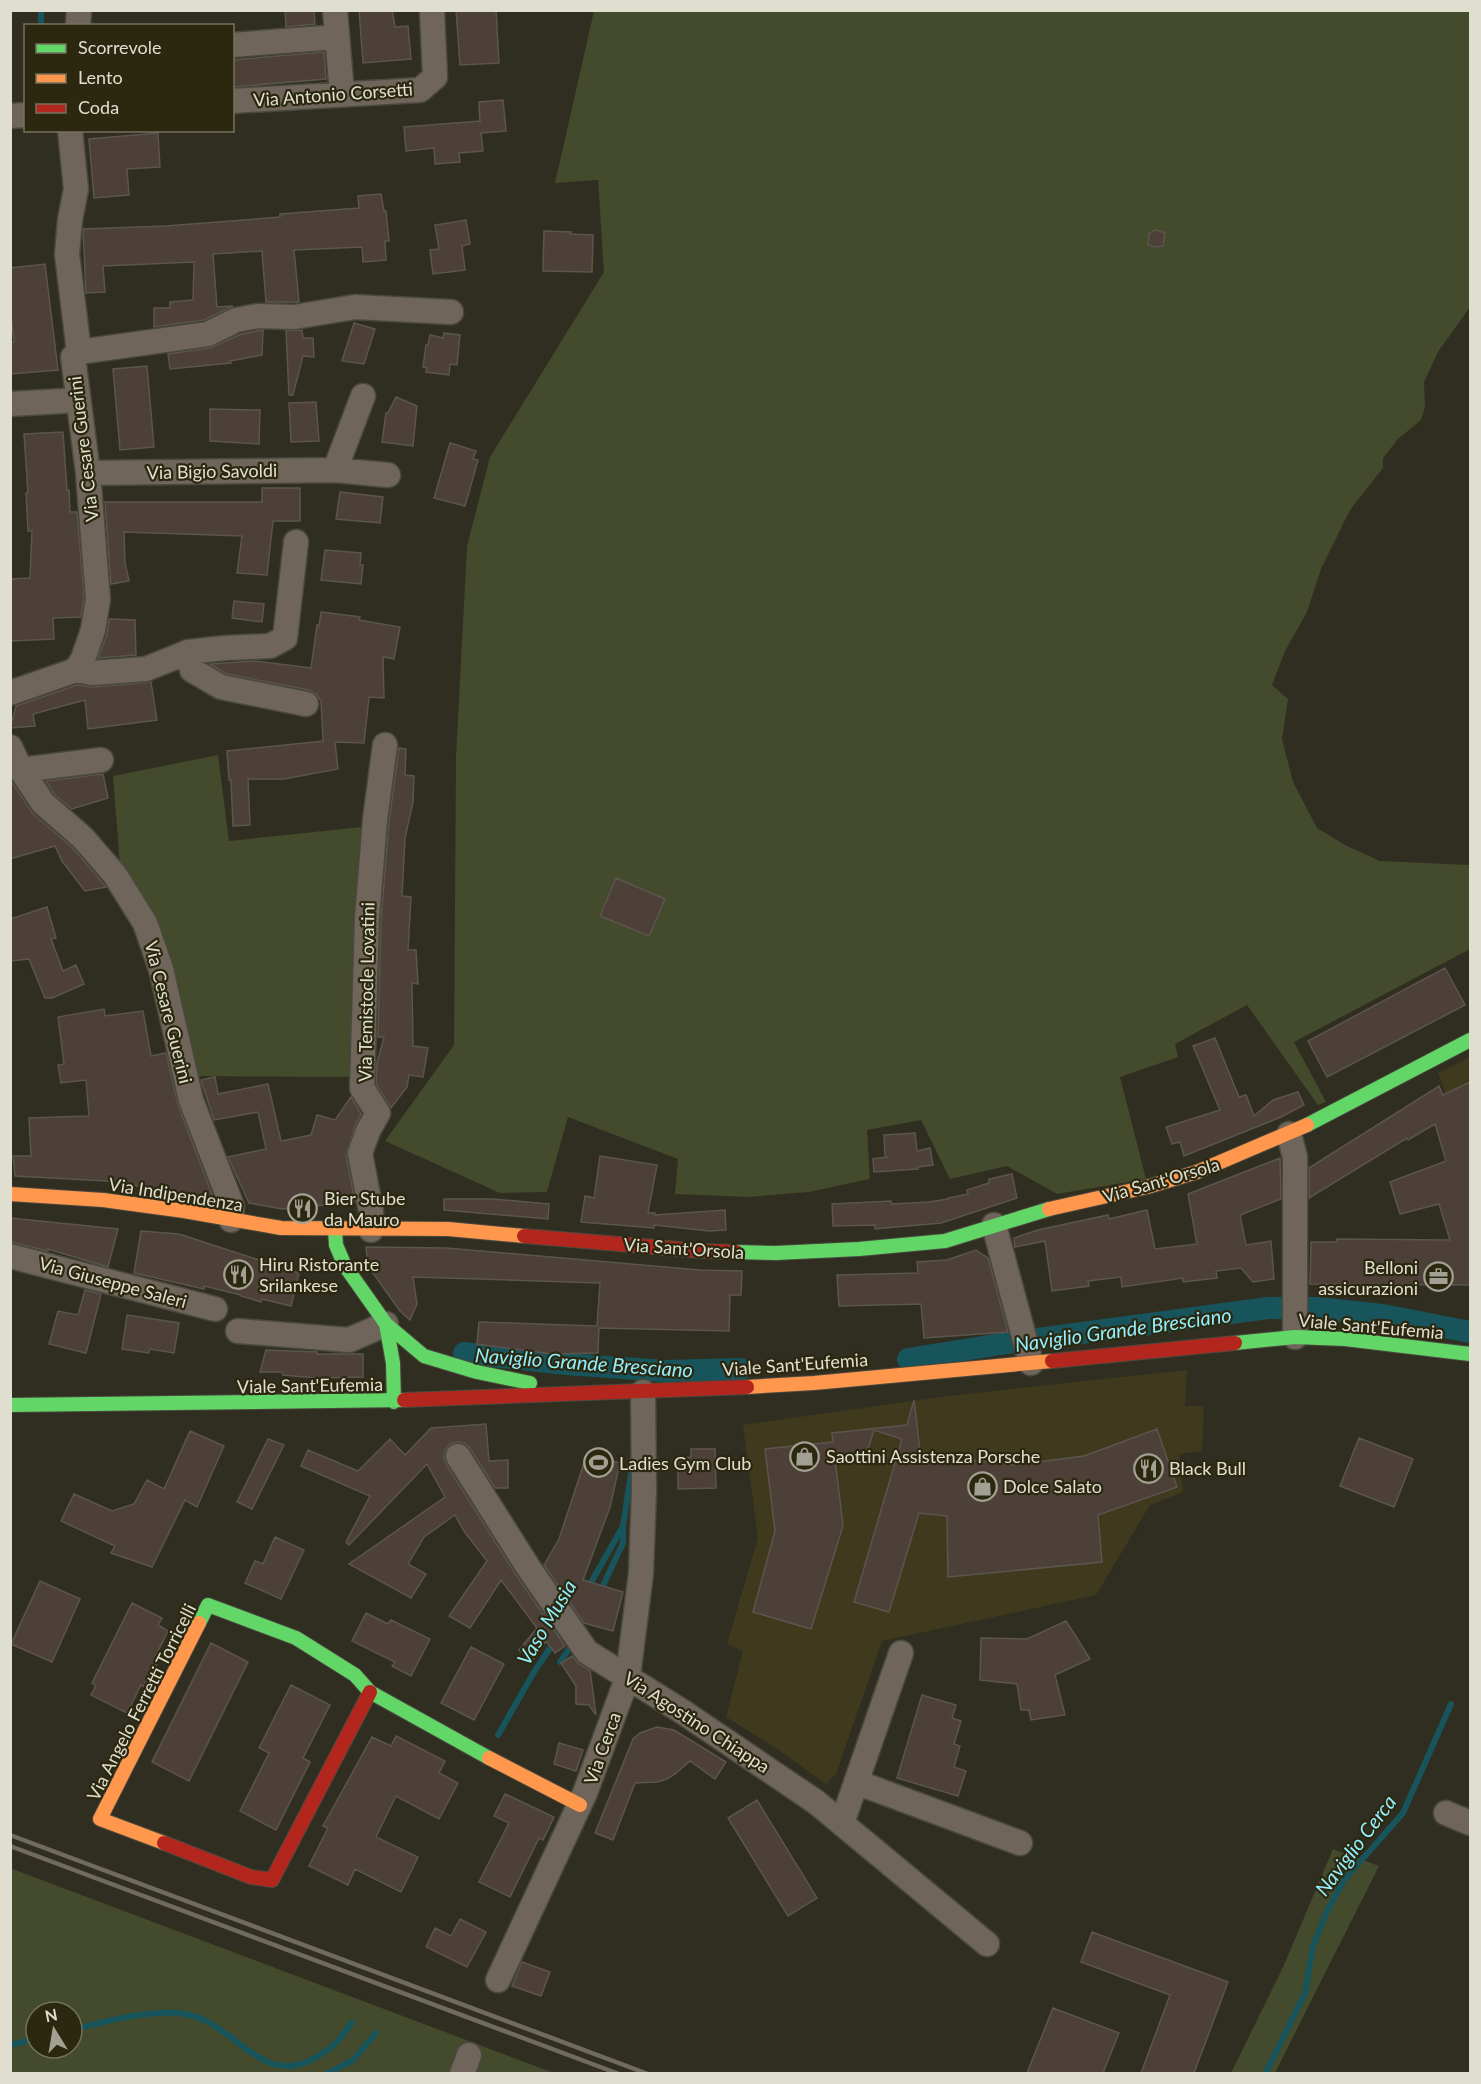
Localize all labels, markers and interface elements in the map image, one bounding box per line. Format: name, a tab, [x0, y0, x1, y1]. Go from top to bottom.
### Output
legend	[24, 24, 234, 132]
text: Scorrevole	[78, 36, 161, 58]
text: Lento	[78, 66, 123, 88]
street label: Via Antonio Corsetti	[252, 77, 414, 111]
text: Coda	[78, 96, 119, 118]
street label: Via Cesare Guerini	[63, 375, 103, 523]
street label: Via Bigio Savoldi	[147, 459, 277, 483]
street label: Via Temistocle Lovatini	[353, 902, 379, 1082]
street label: Via Cesare Guerini	[141, 938, 197, 1086]
street label: Via Sant'Orsola	[1100, 1153, 1222, 1207]
street label: Via Indipendenza	[107, 1173, 245, 1215]
place label: Bier Stube da Mauro	[324, 1187, 406, 1230]
restaurant icon: Bier Stube da Mauro	[287, 1192, 319, 1224]
street label: Via Sant'Orsola	[623, 1233, 745, 1263]
street label: Via Giuseppe Saleri	[37, 1252, 189, 1312]
place label: Hiru Ristorante Srilankese	[259, 1253, 379, 1296]
place label: Belloni assicurazioni	[1318, 1256, 1418, 1299]
restaurant icon: Hiru Ristorante Srilankese	[222, 1258, 254, 1290]
office icon: Belloni assicurazioni	[1423, 1261, 1455, 1293]
water label: Naviglio Grande Bresciano	[1013, 1302, 1233, 1356]
street label: Viale Sant'Eufemia	[1297, 1309, 1445, 1343]
water label: Naviglio Grande Bresciano	[474, 1342, 694, 1382]
street label: Viale Sant'Eufemia	[721, 1348, 869, 1380]
street label: Viale Sant'Eufemia	[237, 1373, 383, 1397]
shop icon: Saottini Assistenza Porsche	[789, 1440, 821, 1472]
place label: Saottini Assistenza Porsche	[826, 1445, 1040, 1467]
sports icon: Ladies Gym Club	[582, 1447, 614, 1479]
place label: Ladies Gym Club	[619, 1452, 751, 1474]
restaurant icon: Black Bull	[1132, 1452, 1164, 1484]
place label: Black Bull	[1169, 1457, 1246, 1479]
shop icon: Dolce Salato	[966, 1470, 998, 1502]
place label: Dolce Salato	[1003, 1475, 1102, 1497]
water label: Vaso Musia	[511, 1575, 581, 1669]
street label: Via Angelo Ferretti Torricelli	[82, 1600, 200, 1804]
street label: Via Agostino Chiappa	[620, 1667, 774, 1777]
street label: Via Cerca	[579, 1709, 625, 1787]
water label: Naviglio Cerca	[1309, 1790, 1401, 1900]
north arrow	[24, 2000, 84, 2060]
text: N	[43, 2004, 59, 2025]

